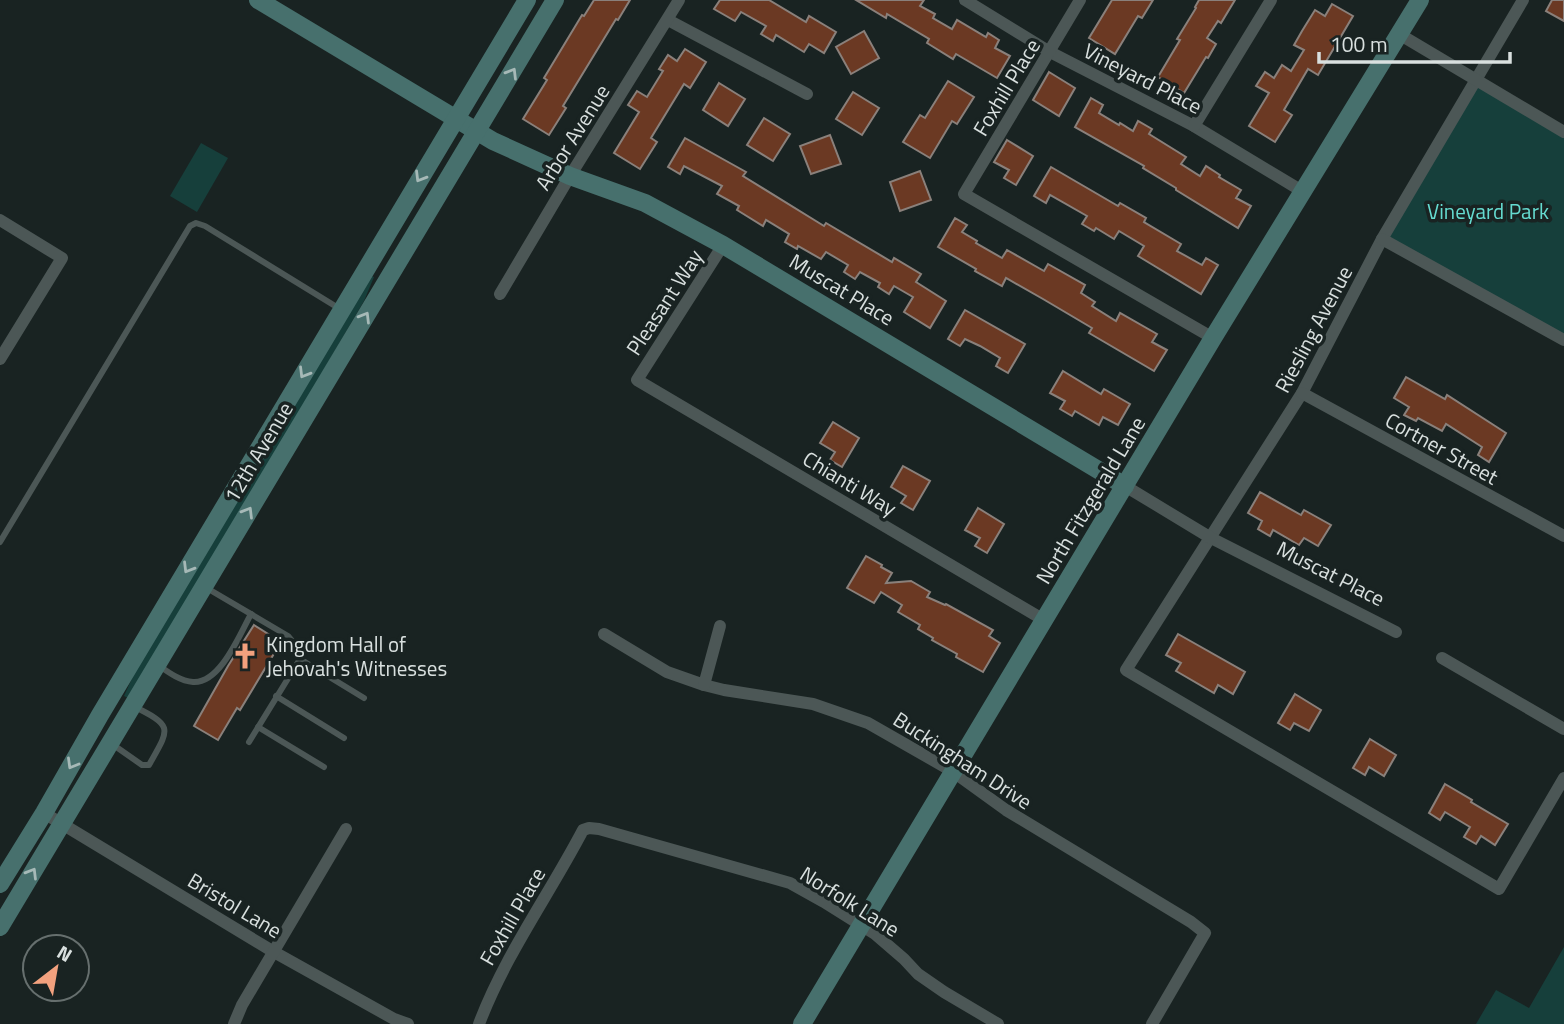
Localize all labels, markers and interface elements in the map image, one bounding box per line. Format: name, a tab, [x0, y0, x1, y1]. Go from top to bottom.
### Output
scale bar	[1319, 21, 1510, 65]
text: 100 m	[1330, 28, 1387, 60]
street label: Foxhill Place	[964, 32, 1048, 142]
street label: Vineyard Place	[1078, 34, 1208, 122]
one-way arrow	[503, 67, 516, 80]
street label: Arbor Avenue	[527, 78, 617, 196]
one-way arrow	[416, 169, 429, 182]
park label: Vineyard Park	[1427, 195, 1549, 227]
street label: Pleasant Way	[618, 243, 710, 361]
street label: Muscat Place	[783, 245, 901, 333]
street label: Riesling Avenue	[1266, 260, 1360, 398]
one-way arrow	[356, 312, 369, 325]
one-way arrow	[299, 365, 312, 378]
street label: 12th Avenue	[215, 396, 301, 508]
street label: Cortner Street	[1380, 404, 1505, 493]
street label: North Fitzgerald Lane	[1027, 410, 1153, 590]
street label: Chianti Way	[797, 442, 903, 524]
one-way arrow	[239, 507, 252, 520]
street label: Muscat Place	[1271, 532, 1391, 614]
one-way arrow	[183, 561, 196, 574]
place label: Kingdom Hall of Jehovah's Witnesses	[266, 628, 447, 684]
church icon: Kingdom Hall of Jehovah's Witnesses	[230, 641, 260, 671]
street label: Buckingham Drive	[887, 703, 1039, 817]
one-way arrow	[67, 757, 80, 769]
street label: Norfolk Lane	[794, 858, 906, 944]
street label: Foxhill Place	[471, 861, 553, 971]
street label: Bristol Lane	[182, 864, 288, 946]
one-way arrow	[24, 868, 37, 881]
north arrow	[21, 933, 91, 1003]
text: N	[52, 937, 78, 969]

